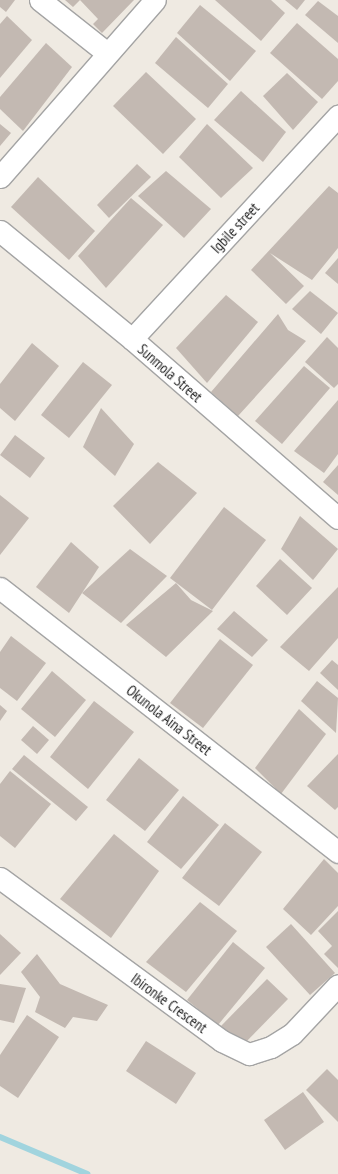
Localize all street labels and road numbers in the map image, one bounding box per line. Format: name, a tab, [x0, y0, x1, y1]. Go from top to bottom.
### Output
street label: Igbile street	[207, 199, 263, 257]
street label: Sunmola Street	[134, 340, 206, 406]
street label: Okunola Aina Street	[123, 681, 215, 759]
street label: Ibironke Crescent	[127, 969, 211, 1037]

